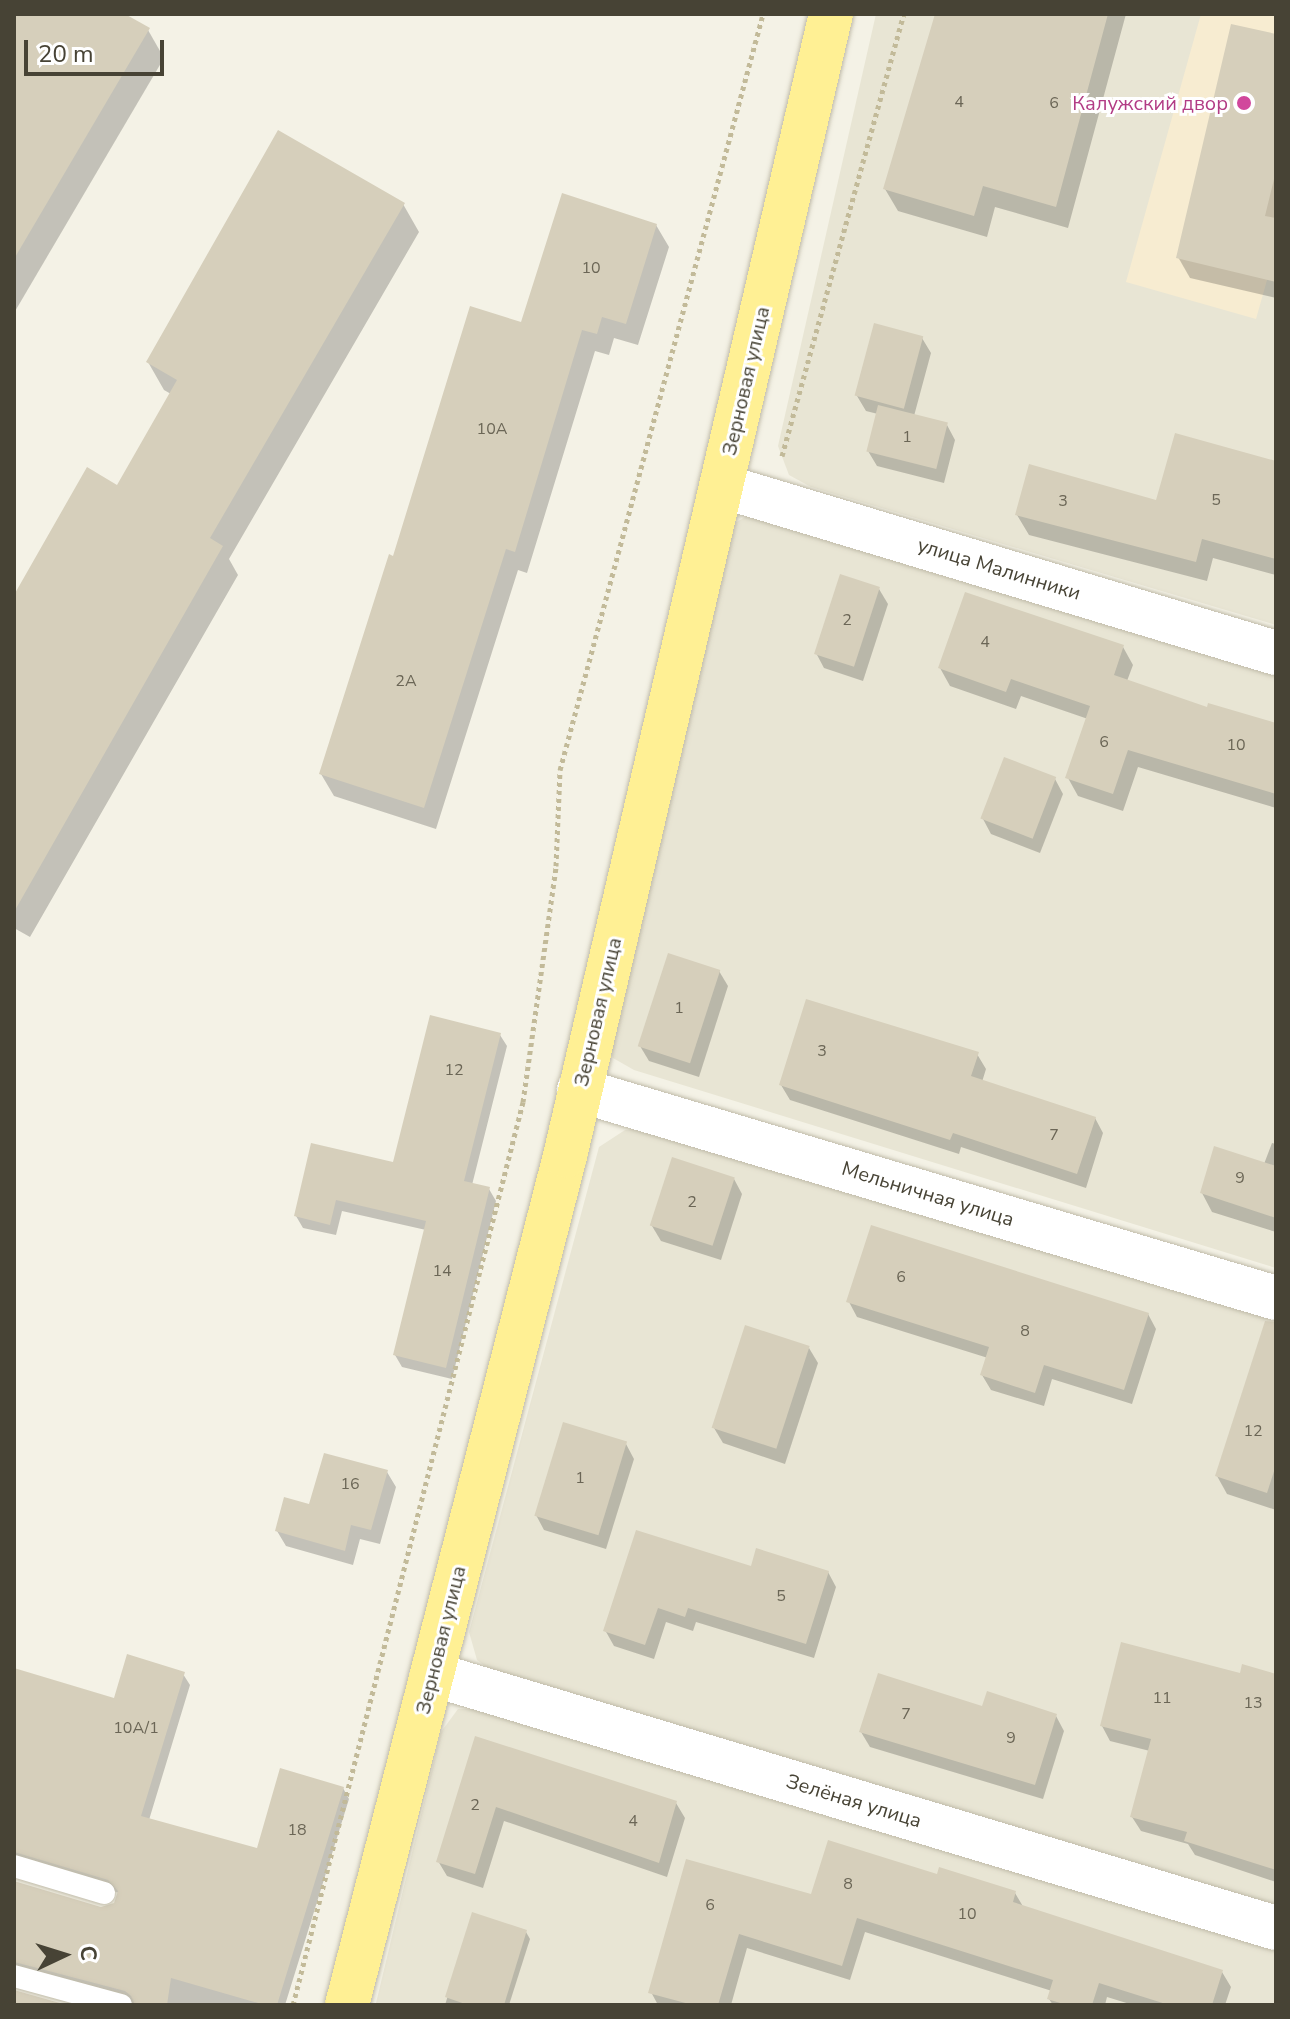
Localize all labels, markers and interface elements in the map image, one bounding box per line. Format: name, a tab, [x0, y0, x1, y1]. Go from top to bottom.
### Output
scale bar	[28, 24, 168, 74]
text: 20 m	[38, 38, 94, 70]
place label: Калужский двор	[1072, 91, 1228, 115]
house number: 4	[954, 92, 964, 112]
house number: 6	[1049, 93, 1059, 113]
marker: Калужский двор	[1235, 94, 1253, 112]
house number: 10	[581, 258, 601, 278]
street label: Зерновая улица	[717, 304, 775, 458]
house number: 10А	[477, 419, 507, 439]
house number: 1	[902, 427, 912, 447]
house number: 5	[1211, 490, 1221, 510]
house number: 3	[1058, 491, 1068, 511]
street label: улица Малинники	[915, 533, 1083, 605]
house number: 2	[842, 610, 852, 630]
house number: 4	[980, 632, 990, 652]
house number: 2А	[395, 671, 417, 691]
house number: 6	[1099, 732, 1109, 752]
house number: 10	[1226, 735, 1246, 755]
street label: Зерновая улица	[569, 935, 627, 1089]
house number: 1	[674, 998, 684, 1018]
house number: 3	[817, 1041, 827, 1061]
house number: 12	[444, 1060, 464, 1080]
house number: 7	[1049, 1125, 1059, 1145]
street label: Мельничная улица	[839, 1156, 1017, 1232]
house number: 9	[1235, 1168, 1245, 1188]
house number: 2	[687, 1192, 697, 1212]
house number: 14	[432, 1261, 452, 1281]
house number: 6	[896, 1267, 906, 1287]
house number: 8	[1020, 1321, 1030, 1341]
house number: 12	[1243, 1421, 1263, 1441]
house number: 1	[575, 1468, 585, 1488]
house number: 16	[340, 1474, 360, 1494]
street label: Зерновая улица	[411, 1563, 471, 1717]
house number: 5	[776, 1586, 786, 1606]
house number: 11	[1152, 1688, 1172, 1708]
house number: 13	[1243, 1693, 1263, 1713]
house number: 7	[901, 1704, 911, 1724]
house number: 10А/1	[113, 1718, 159, 1738]
house number: 9	[1006, 1728, 1016, 1748]
street label: Зелёная улица	[783, 1769, 925, 1833]
house number: 2	[470, 1795, 480, 1815]
house number: 4	[628, 1811, 638, 1831]
house number: 18	[287, 1820, 307, 1840]
house number: 8	[843, 1874, 853, 1894]
house number: 6	[705, 1895, 715, 1915]
house number: 10	[957, 1904, 977, 1924]
north arrow	[24, 1915, 104, 1995]
text: С	[72, 1945, 103, 1962]

